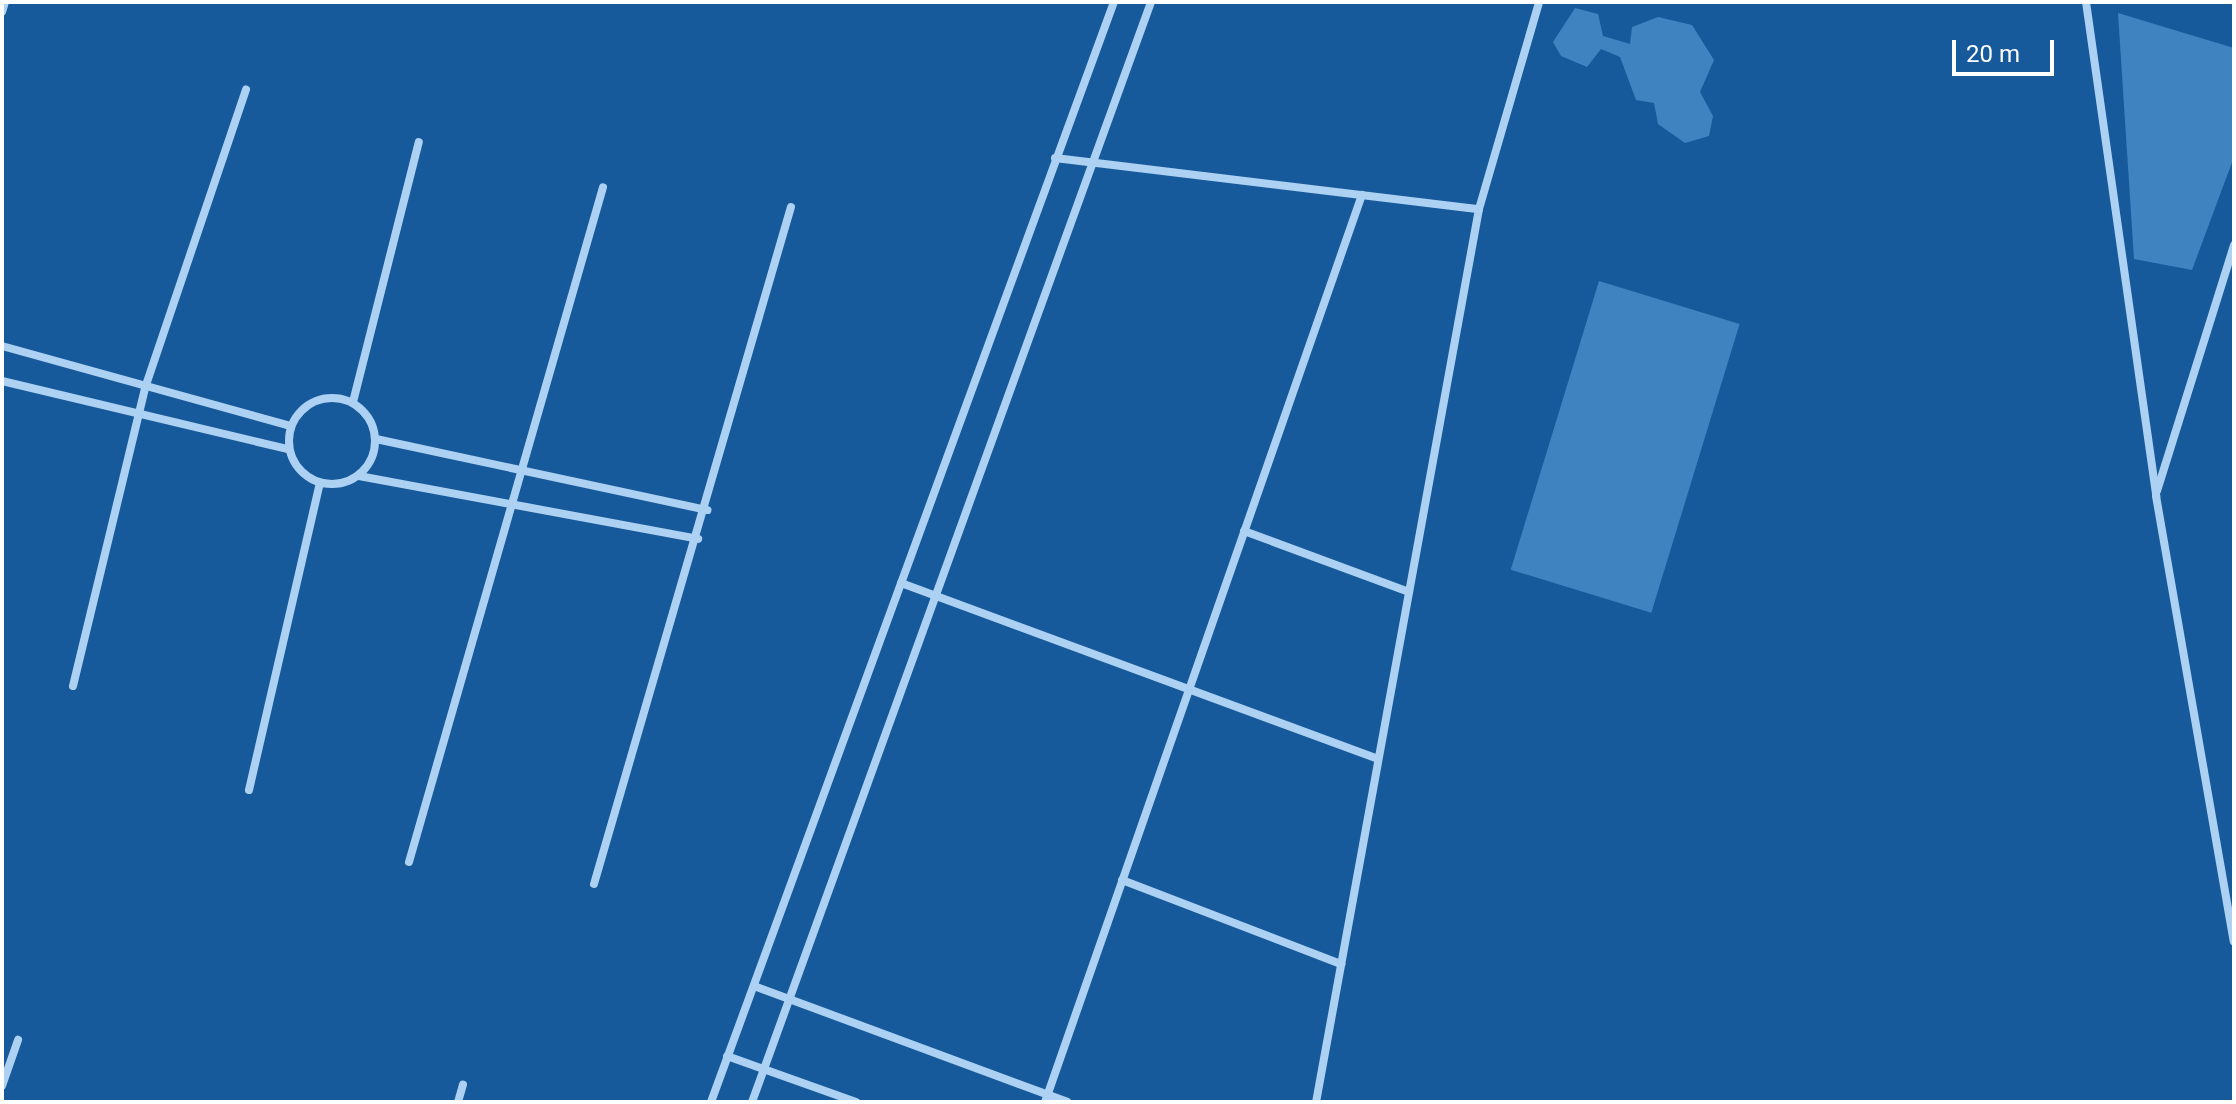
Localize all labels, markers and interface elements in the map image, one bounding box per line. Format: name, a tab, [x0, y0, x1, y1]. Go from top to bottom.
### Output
scale bar	[1956, 24, 2058, 74]
text: 20 m	[1966, 40, 2020, 68]

